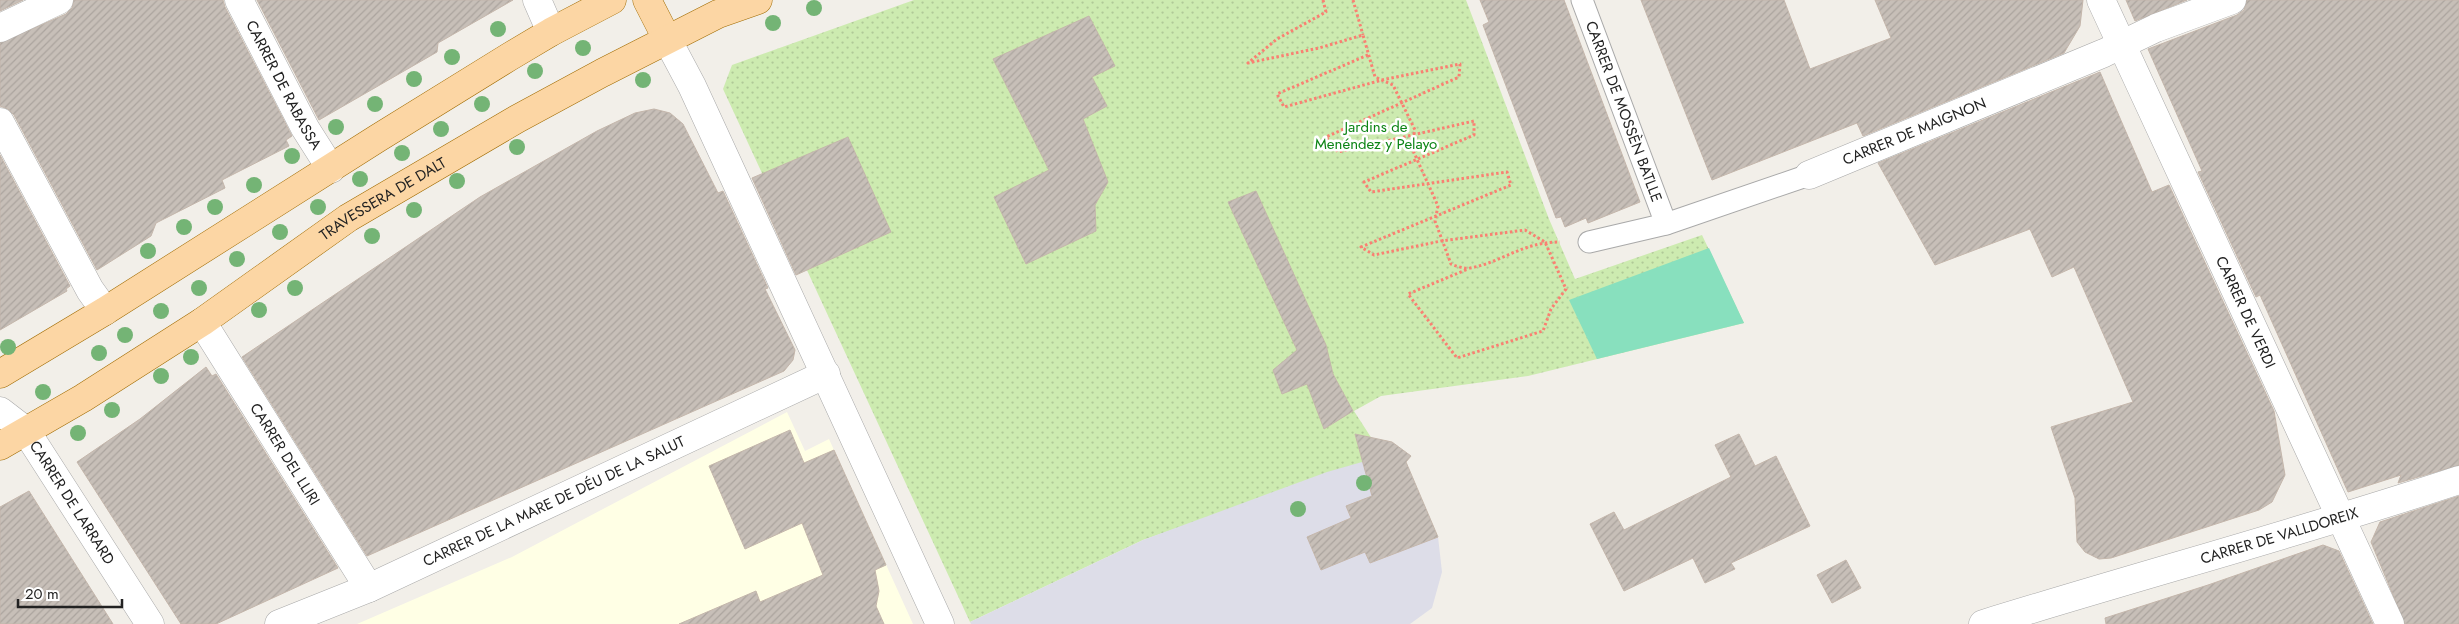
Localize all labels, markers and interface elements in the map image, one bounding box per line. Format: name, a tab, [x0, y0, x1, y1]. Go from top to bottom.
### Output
street label: CARRER DE RABASSA	[240, 16, 327, 154]
street label: CARRER DE MOSSÈN BATLLE	[1580, 18, 1668, 205]
street label: CARRER DE MAIGNON	[1839, 92, 1989, 171]
park label: Jardins de Menéndez y Pelayo	[1315, 116, 1437, 155]
street label: TRAVESSERA DE DALT	[315, 152, 450, 246]
street label: CARRER DE VERDI	[2210, 252, 2281, 372]
street label: CARRER DEL LLIRI	[245, 399, 325, 510]
street label: CARRER DE LA MARE DE DÉU DE LA SALUT	[419, 431, 688, 572]
street label: CARRER DE LARRARD	[24, 436, 120, 569]
street label: CARRER DE VALLDOREIX	[2198, 502, 2361, 570]
scale bar	[18, 576, 121, 608]
text: 20 m	[25, 583, 59, 605]

